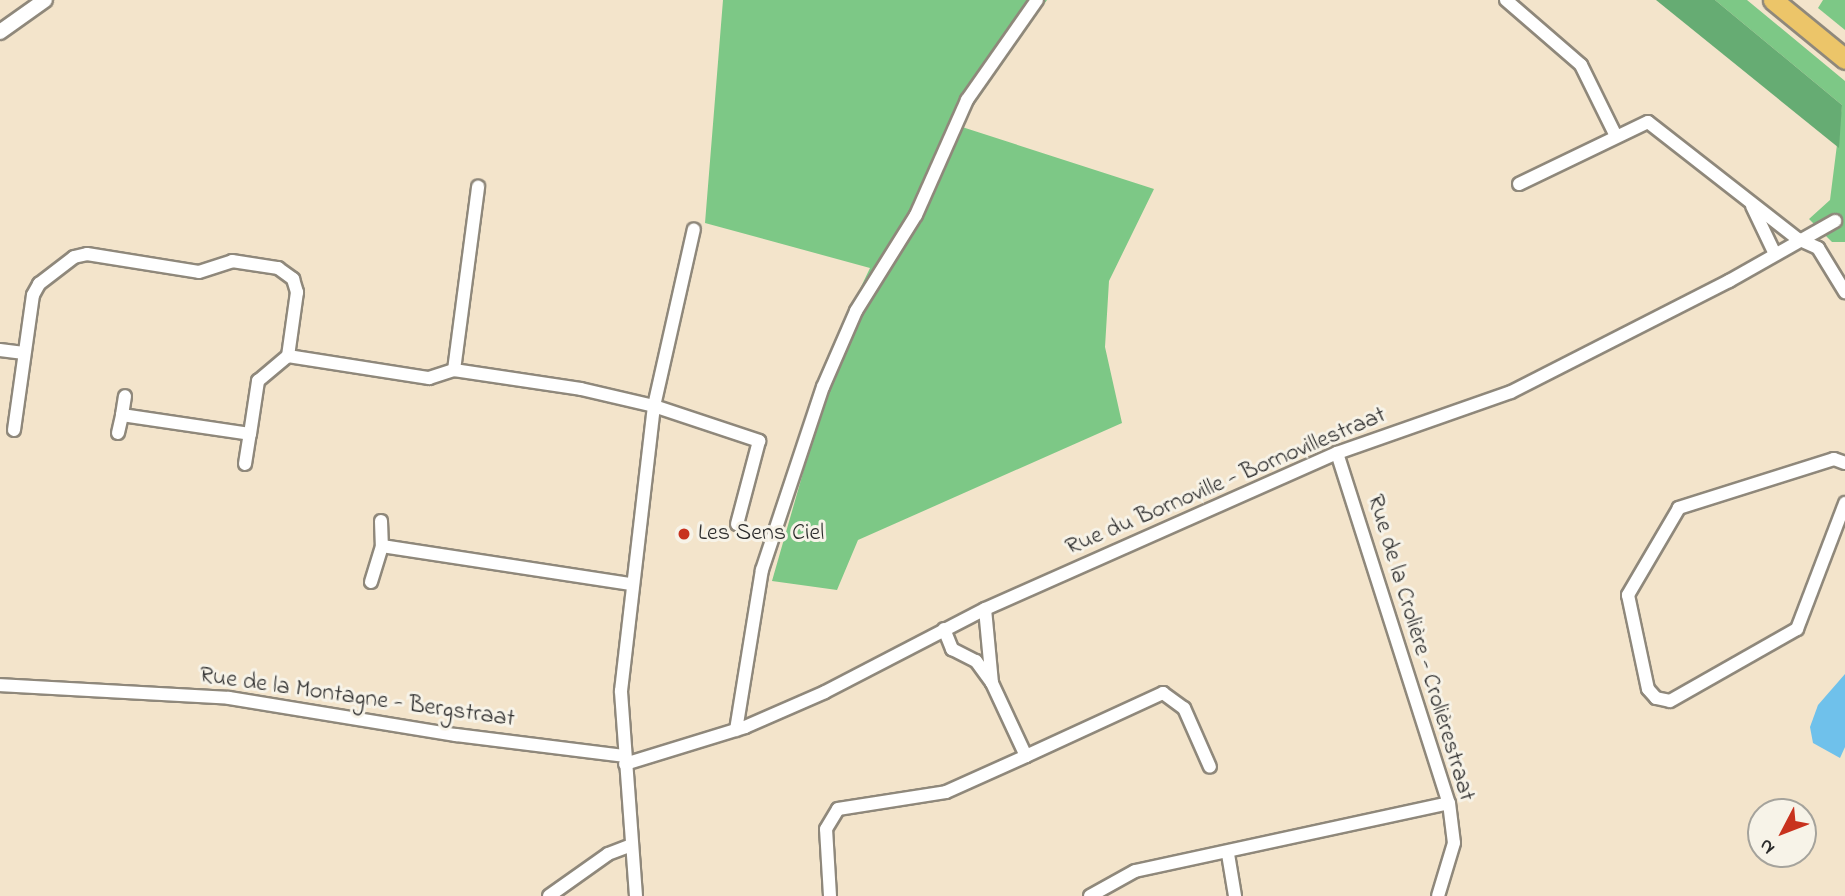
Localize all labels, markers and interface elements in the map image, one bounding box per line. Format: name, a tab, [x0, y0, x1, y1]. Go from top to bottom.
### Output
street label: Rue du Bornoville - Bornovillestraat	[1062, 401, 1390, 563]
street label: Rue de la Crolière - Crolièrestraat	[1360, 491, 1480, 805]
place label: Les Sens Ciel	[698, 520, 824, 548]
marker: Les Sens Ciel	[676, 526, 692, 542]
street label: Rue de la Montagne - Bergstraat	[198, 662, 516, 734]
north arrow	[1747, 798, 1817, 868]
text: N	[1753, 832, 1782, 860]

